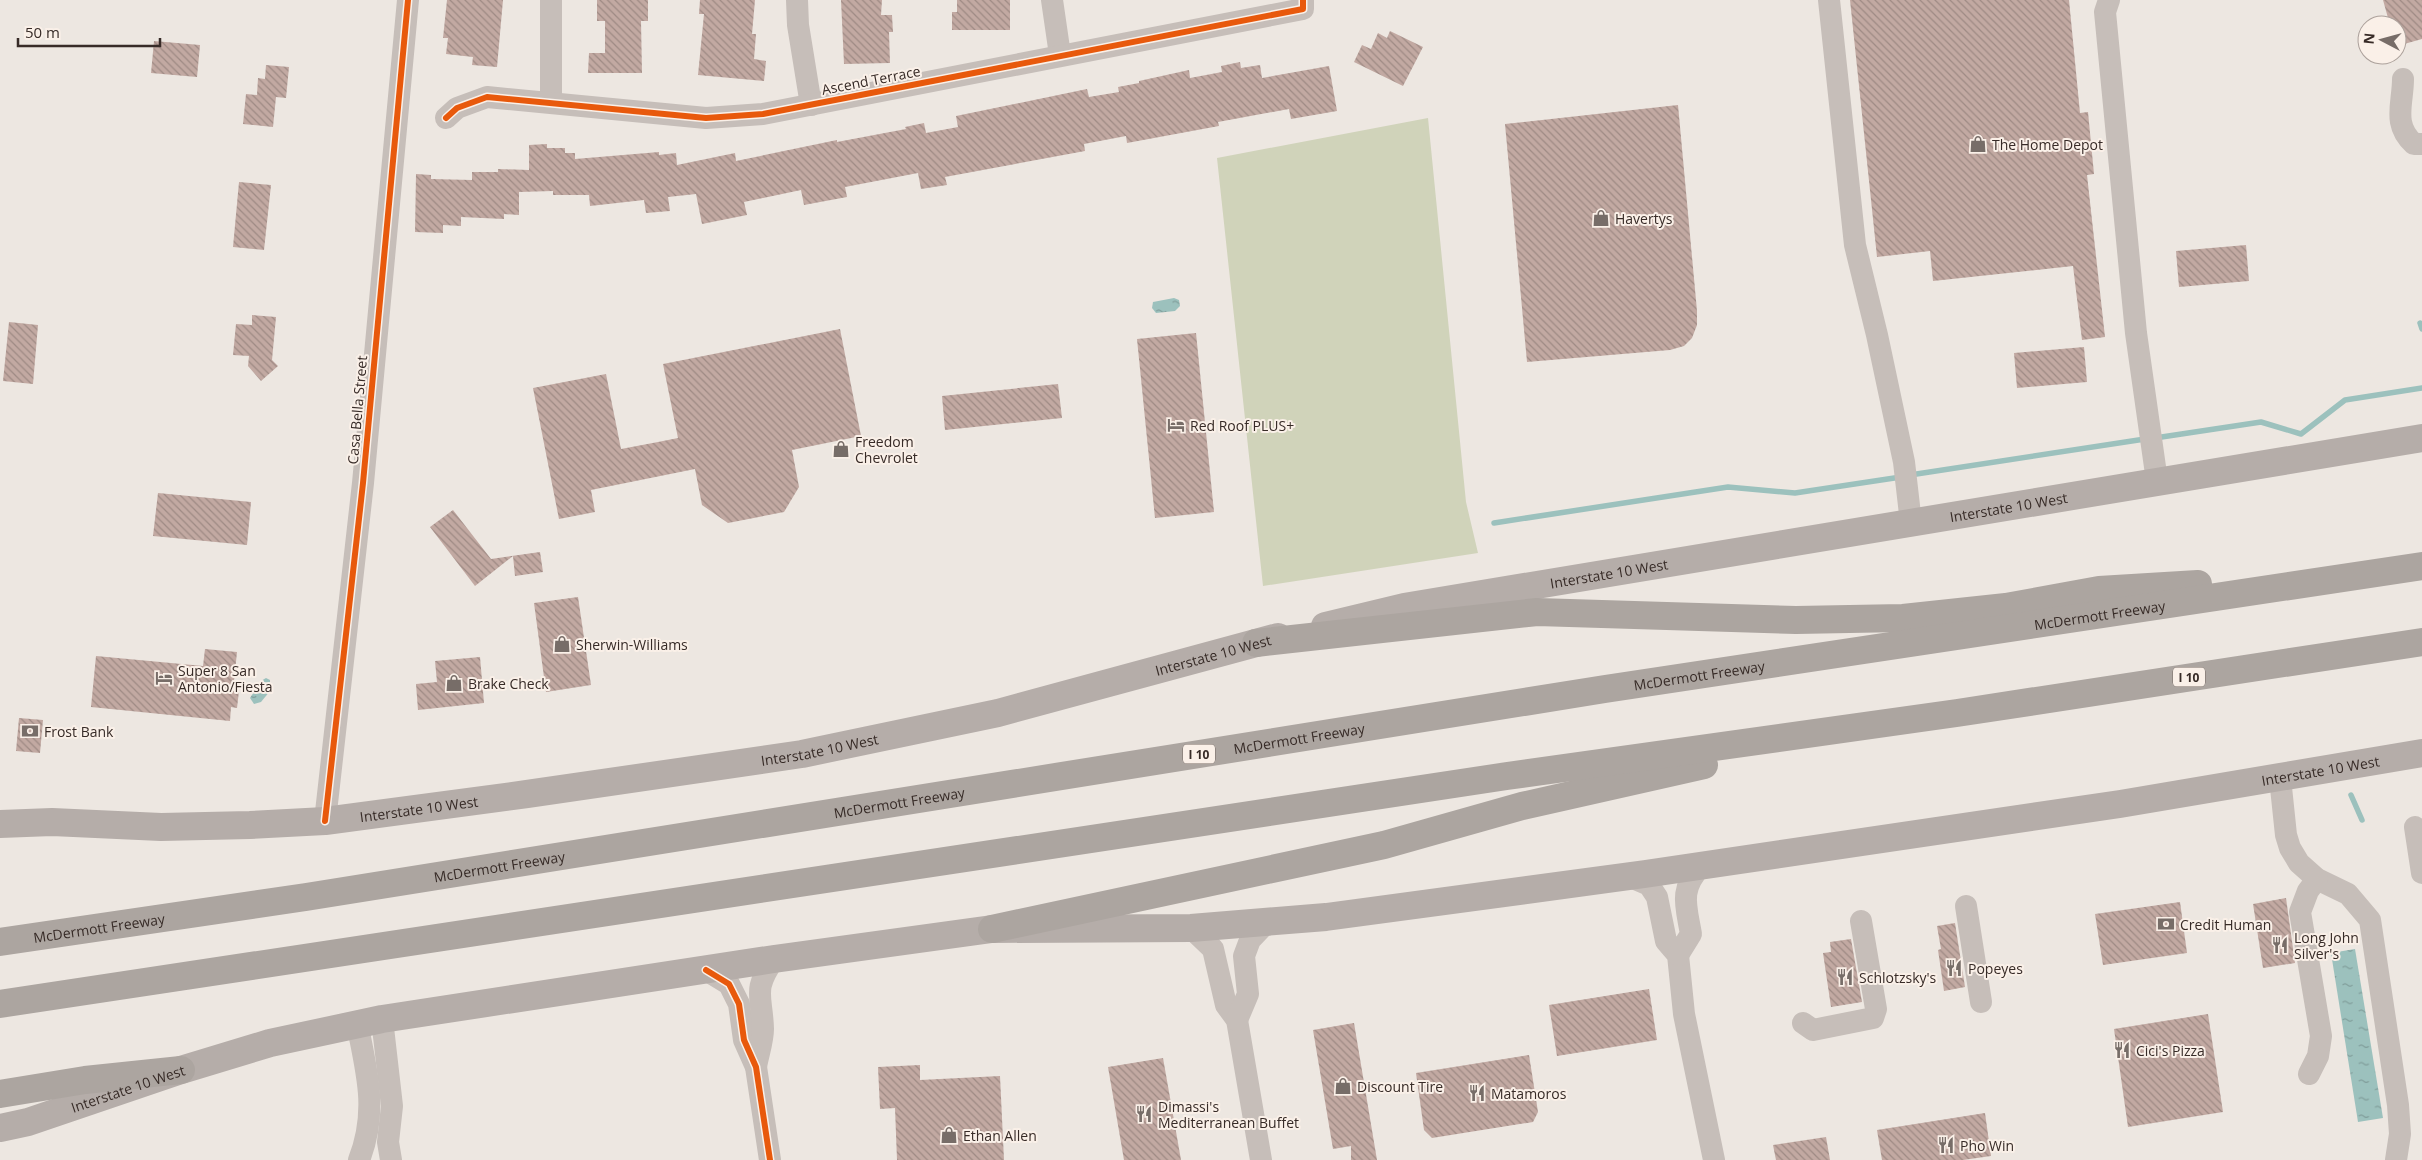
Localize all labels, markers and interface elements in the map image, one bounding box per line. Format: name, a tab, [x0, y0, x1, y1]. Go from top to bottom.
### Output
scale bar	[18, 15, 160, 47]
north arrow	[2357, 15, 2407, 65]
text: 50 m	[25, 22, 60, 42]
text: N	[2359, 32, 2379, 45]
street label: Ascend Terrace	[820, 61, 922, 99]
shop icon: The Home Depot	[1968, 134, 1988, 154]
place label: The Home Depot	[1992, 135, 2103, 154]
shop icon: Havertys	[1591, 208, 1611, 228]
place label: Havertys	[1615, 209, 1673, 228]
street label: Casa Bella Street	[343, 355, 371, 465]
hotel icon: Red Roof PLUS+	[1166, 415, 1186, 435]
place label: Red Roof PLUS+	[1190, 416, 1294, 435]
place label: Freedom Chevrolet	[855, 432, 918, 467]
shop icon: Freedom Chevrolet	[831, 439, 851, 459]
street label: Interstate 10 West	[1948, 488, 2069, 526]
street label: Interstate 10 West	[1549, 554, 1669, 592]
street label: McDermott Freeway	[2033, 595, 2167, 634]
street label: Interstate 10 West	[1153, 630, 1273, 679]
shop icon: Sherwin-Williams	[552, 634, 572, 654]
place label: Sherwin-Williams	[576, 635, 688, 654]
street label: McDermott Freeway	[1632, 655, 1767, 694]
place label: Super 8 San Antonio/Fiesta	[178, 661, 273, 696]
hotel icon: Super 8 San Antonio/Fiesta	[154, 668, 174, 688]
road number: I 10	[2173, 668, 2205, 686]
shop icon: Brake Check	[444, 673, 464, 693]
place label: Brake Check	[468, 674, 549, 693]
street label: McDermott Freeway	[1232, 718, 1367, 758]
bank icon: Frost Bank	[20, 721, 40, 741]
place label: Frost Bank	[44, 722, 114, 741]
street label: Interstate 10 West	[759, 729, 880, 769]
road number: I 10	[1183, 744, 1215, 764]
street label: Interstate 10 West	[2260, 751, 2381, 789]
street label: McDermott Freeway	[832, 782, 967, 822]
street label: Interstate 10 West	[359, 791, 479, 826]
street label: McDermott Freeway	[432, 846, 567, 886]
street label: McDermott Freeway	[32, 908, 167, 946]
bank icon: Credit Human	[2156, 914, 2176, 934]
place label: Credit Human	[2180, 915, 2271, 934]
place label: Long John Silver's	[2294, 928, 2359, 963]
restaurant icon: Long John Silver's	[2270, 935, 2290, 955]
restaurant icon: Popeyes	[1944, 958, 1964, 978]
place label: Popeyes	[1968, 959, 2023, 978]
restaurant icon: Schlotzsky's	[1835, 967, 1855, 987]
place label: Schlotzsky's	[1859, 968, 1937, 987]
restaurant icon: Cici's Pizza	[2112, 1040, 2132, 1060]
place label: Cici's Pizza	[2136, 1041, 2205, 1060]
street label: Interstate 10 West	[68, 1060, 187, 1116]
shop icon: Discount Tire	[1333, 1076, 1353, 1096]
place label: Discount Tire	[1357, 1077, 1443, 1096]
restaurant icon: Matamoros	[1467, 1083, 1487, 1103]
place label: Matamoros	[1491, 1084, 1567, 1103]
place label: Dimassi's Mediterranean Buffet	[1158, 1097, 1299, 1132]
restaurant icon: Dimassi's Mediterranean Buffet	[1134, 1104, 1154, 1124]
shop icon: Ethan Allen	[939, 1125, 959, 1145]
place label: Ethan Allen	[963, 1126, 1037, 1145]
restaurant icon: Pho Win	[1936, 1135, 1956, 1155]
place label: Pho Win	[1960, 1136, 2014, 1155]

